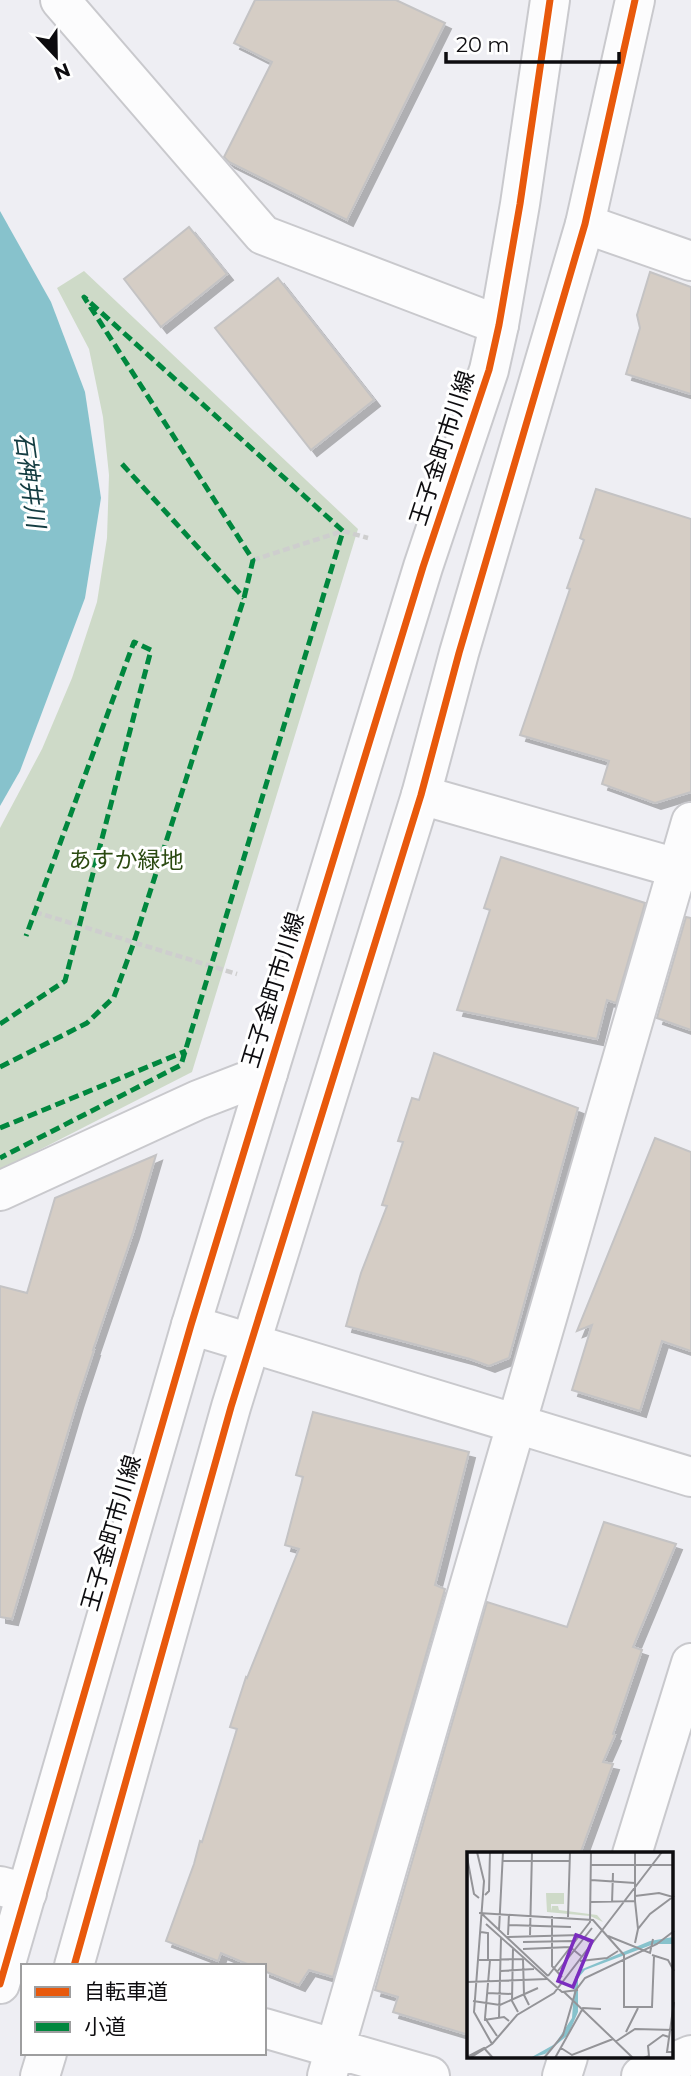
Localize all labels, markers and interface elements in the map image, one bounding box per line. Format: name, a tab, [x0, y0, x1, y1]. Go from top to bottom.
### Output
north arrow	[21, 21, 91, 91]
scale bar	[446, 21, 619, 65]
text: 20 m	[456, 32, 510, 57]
text: N	[51, 58, 74, 85]
street label: 王子金町市川線	[404, 367, 480, 529]
water label: 石神井川	[9, 430, 51, 533]
park label: あすか緑地	[69, 846, 184, 874]
street label: 王子金町市川線	[236, 909, 310, 1071]
street label: 王子金町市川線	[75, 1452, 147, 1614]
inset map	[467, 1852, 674, 2058]
legend	[21, 1964, 266, 2055]
text: 自転車道	[84, 1979, 168, 2004]
text: 小道	[84, 2014, 126, 2039]

